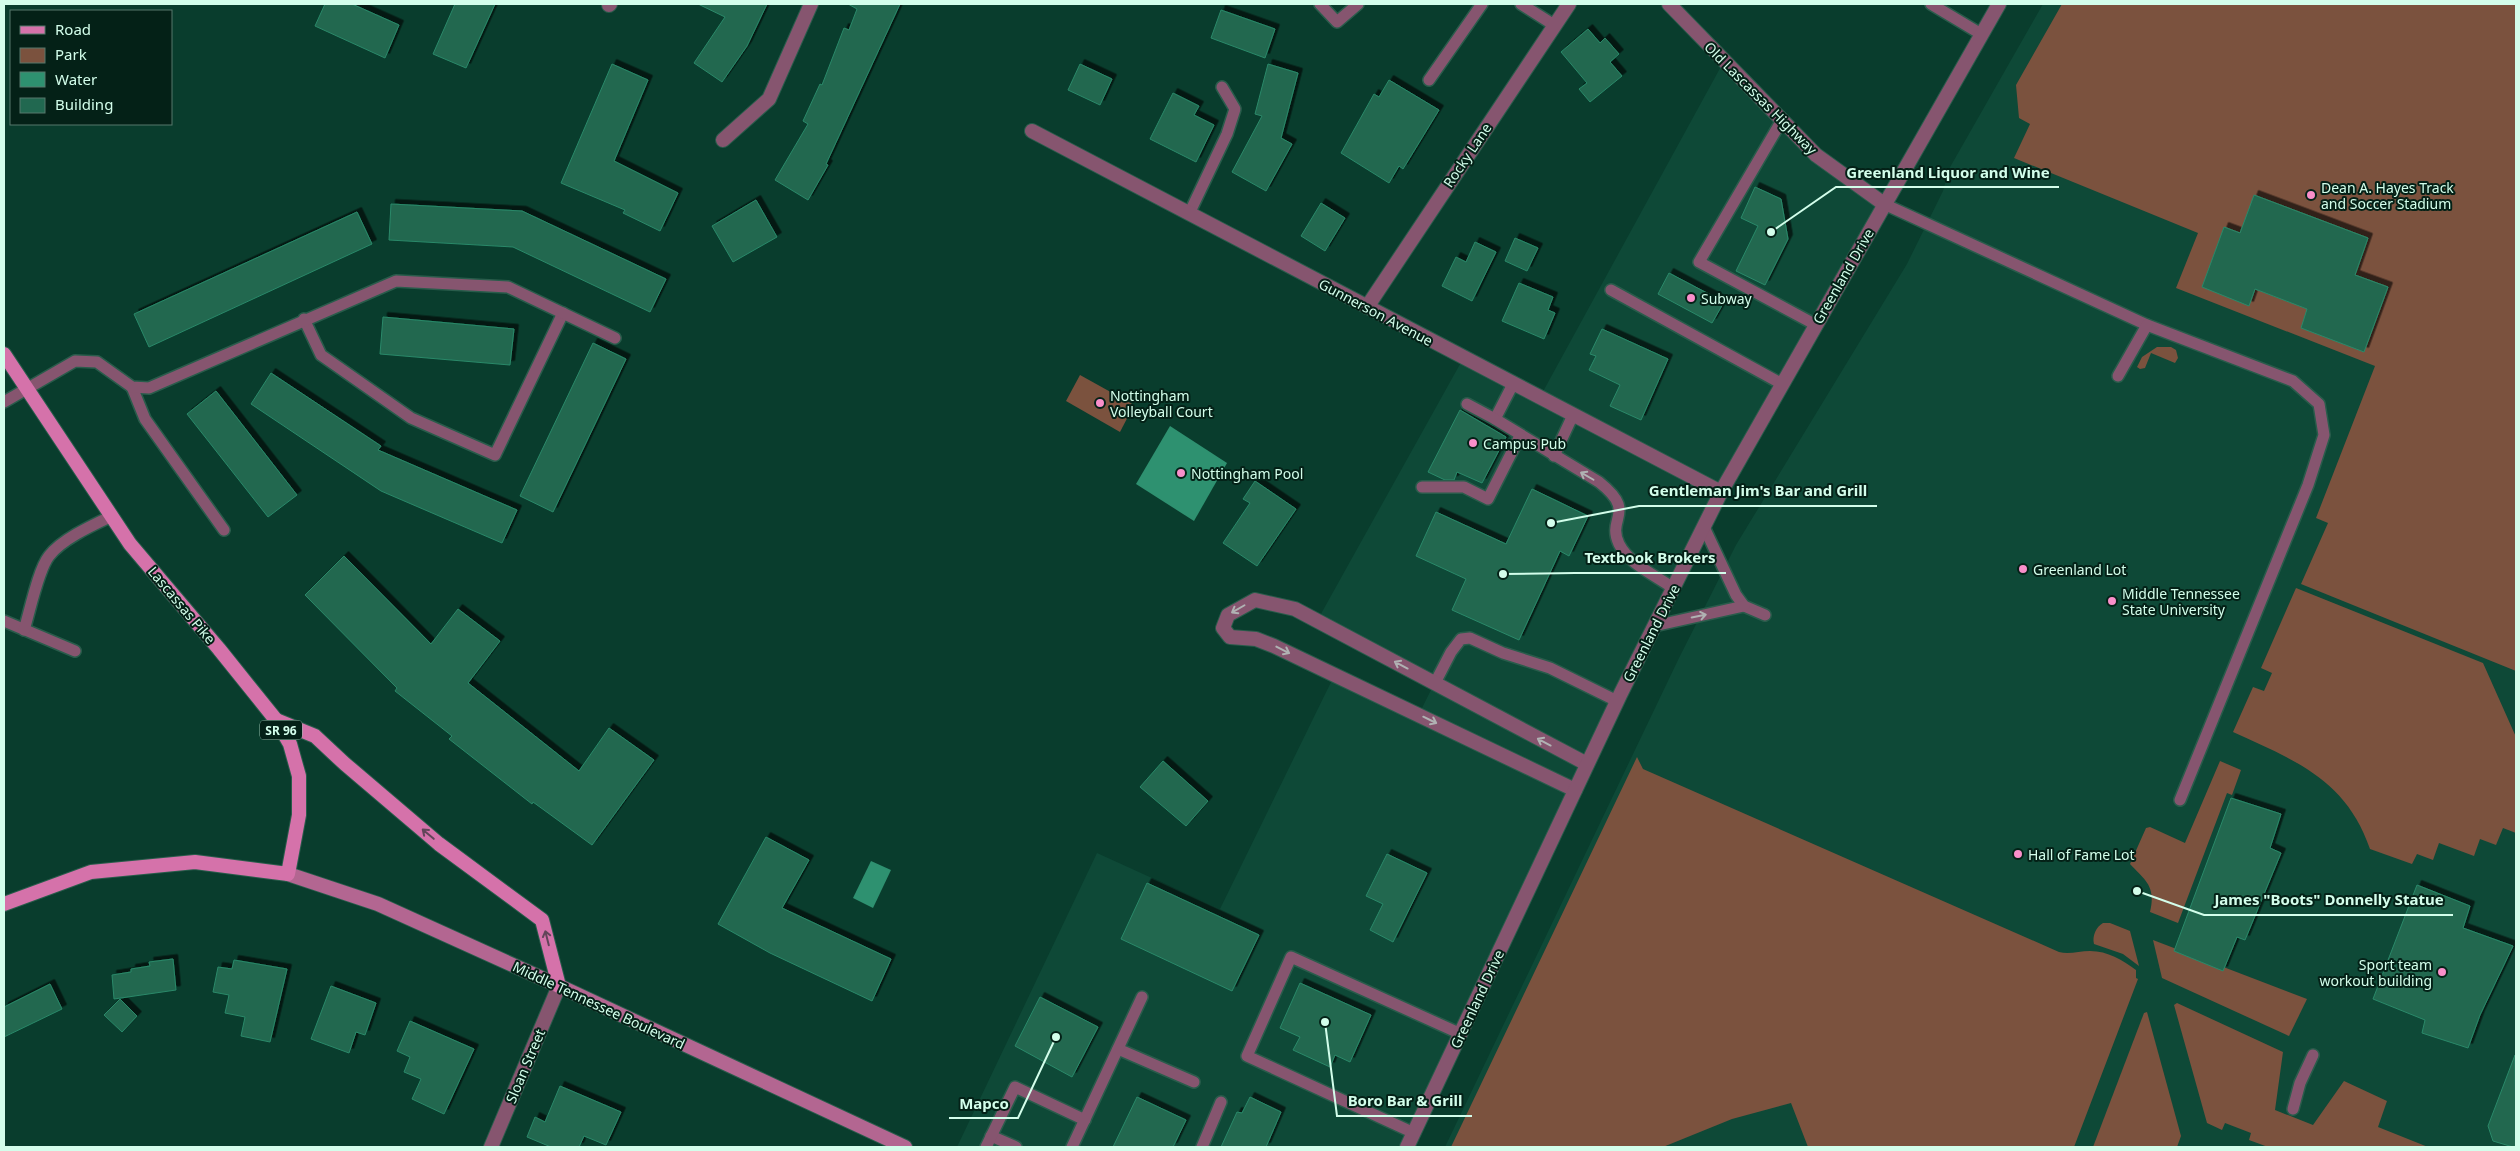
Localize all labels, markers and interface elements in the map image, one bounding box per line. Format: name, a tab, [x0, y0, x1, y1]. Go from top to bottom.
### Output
legend	[10, 10, 172, 125]
text: Road	[55, 19, 91, 39]
street label: Old Lascassas Highway	[1700, 37, 1822, 159]
text: Park	[55, 44, 87, 64]
text: Water	[55, 69, 97, 89]
text: Building	[55, 94, 113, 114]
street label: Rocky Lane	[1438, 119, 1496, 191]
callout: Greenland Liquor and Wine	[1836, 157, 2059, 187]
text: Greenland Liquor and Wine	[1846, 162, 2050, 182]
place label: Dean A. Hayes Track and Soccer Stadium	[2321, 178, 2454, 213]
marker: Dean A. Hayes Track and Soccer Stadium	[2305, 189, 2317, 201]
street label: Greenland Drive	[1808, 225, 1878, 327]
street label: Gunnerson Avenue	[1316, 274, 1436, 350]
place label: Subway	[1701, 289, 1753, 308]
marker: Subway	[1685, 292, 1697, 304]
place label: Nottingham Volleyball Court	[1110, 386, 1213, 421]
marker: Nottingham Volleyball Court	[1094, 397, 1106, 409]
place label: Campus Pub	[1483, 434, 1566, 453]
marker: Campus Pub	[1467, 437, 1479, 449]
place label: Nottingham Pool	[1191, 464, 1303, 483]
marker: Nottingham Pool	[1175, 467, 1187, 479]
one-way arrow	[1581, 470, 1595, 480]
callout: Gentleman Jim's Bar and Grill	[1639, 476, 1877, 506]
text: Gentleman Jim's Bar and Grill	[1649, 480, 1867, 500]
callout: Textbook Brokers	[1575, 543, 1726, 573]
text: Textbook Brokers	[1584, 547, 1716, 567]
place label: Greenland Lot	[2033, 560, 2126, 579]
street label: Lascassas Pike	[144, 562, 220, 648]
marker: Greenland Lot	[2017, 563, 2029, 575]
street label: Greenland Drive	[1618, 581, 1684, 685]
place label: Middle Tennessee State University	[2122, 584, 2240, 619]
marker: Middle Tennessee State University	[2106, 595, 2118, 607]
one-way arrow	[1232, 605, 1246, 615]
one-way arrow	[1690, 611, 1706, 620]
one-way arrow	[1275, 645, 1290, 655]
one-way arrow	[1393, 660, 1408, 670]
one-way arrow	[1422, 715, 1437, 725]
road number: SR 96	[260, 720, 302, 740]
one-way arrow	[1537, 736, 1552, 746]
one-way arrow	[421, 829, 434, 840]
place label: Hall of Fame Lot	[2028, 845, 2135, 864]
marker: Hall of Fame Lot	[2012, 848, 2024, 860]
callout: James "Boots" Donnelly Statue	[2204, 885, 2453, 915]
text: James "Boots" Donnelly Statue	[2212, 889, 2444, 909]
one-way arrow	[542, 931, 551, 947]
street label: Greenland Drive	[1446, 946, 1508, 1052]
place label: Sport team workout building	[2319, 955, 2432, 990]
street label: Middle Tennessee Boulevard	[510, 957, 688, 1053]
marker: Sport team workout building	[2436, 966, 2448, 978]
street label: Sloan Street	[501, 1026, 549, 1106]
callout: Boro Bar & Grill	[1337, 1086, 1472, 1116]
callout: Mapco	[949, 1088, 1018, 1118]
text: Boro Bar & Grill	[1348, 1090, 1462, 1110]
text: Mapco	[959, 1093, 1009, 1113]

